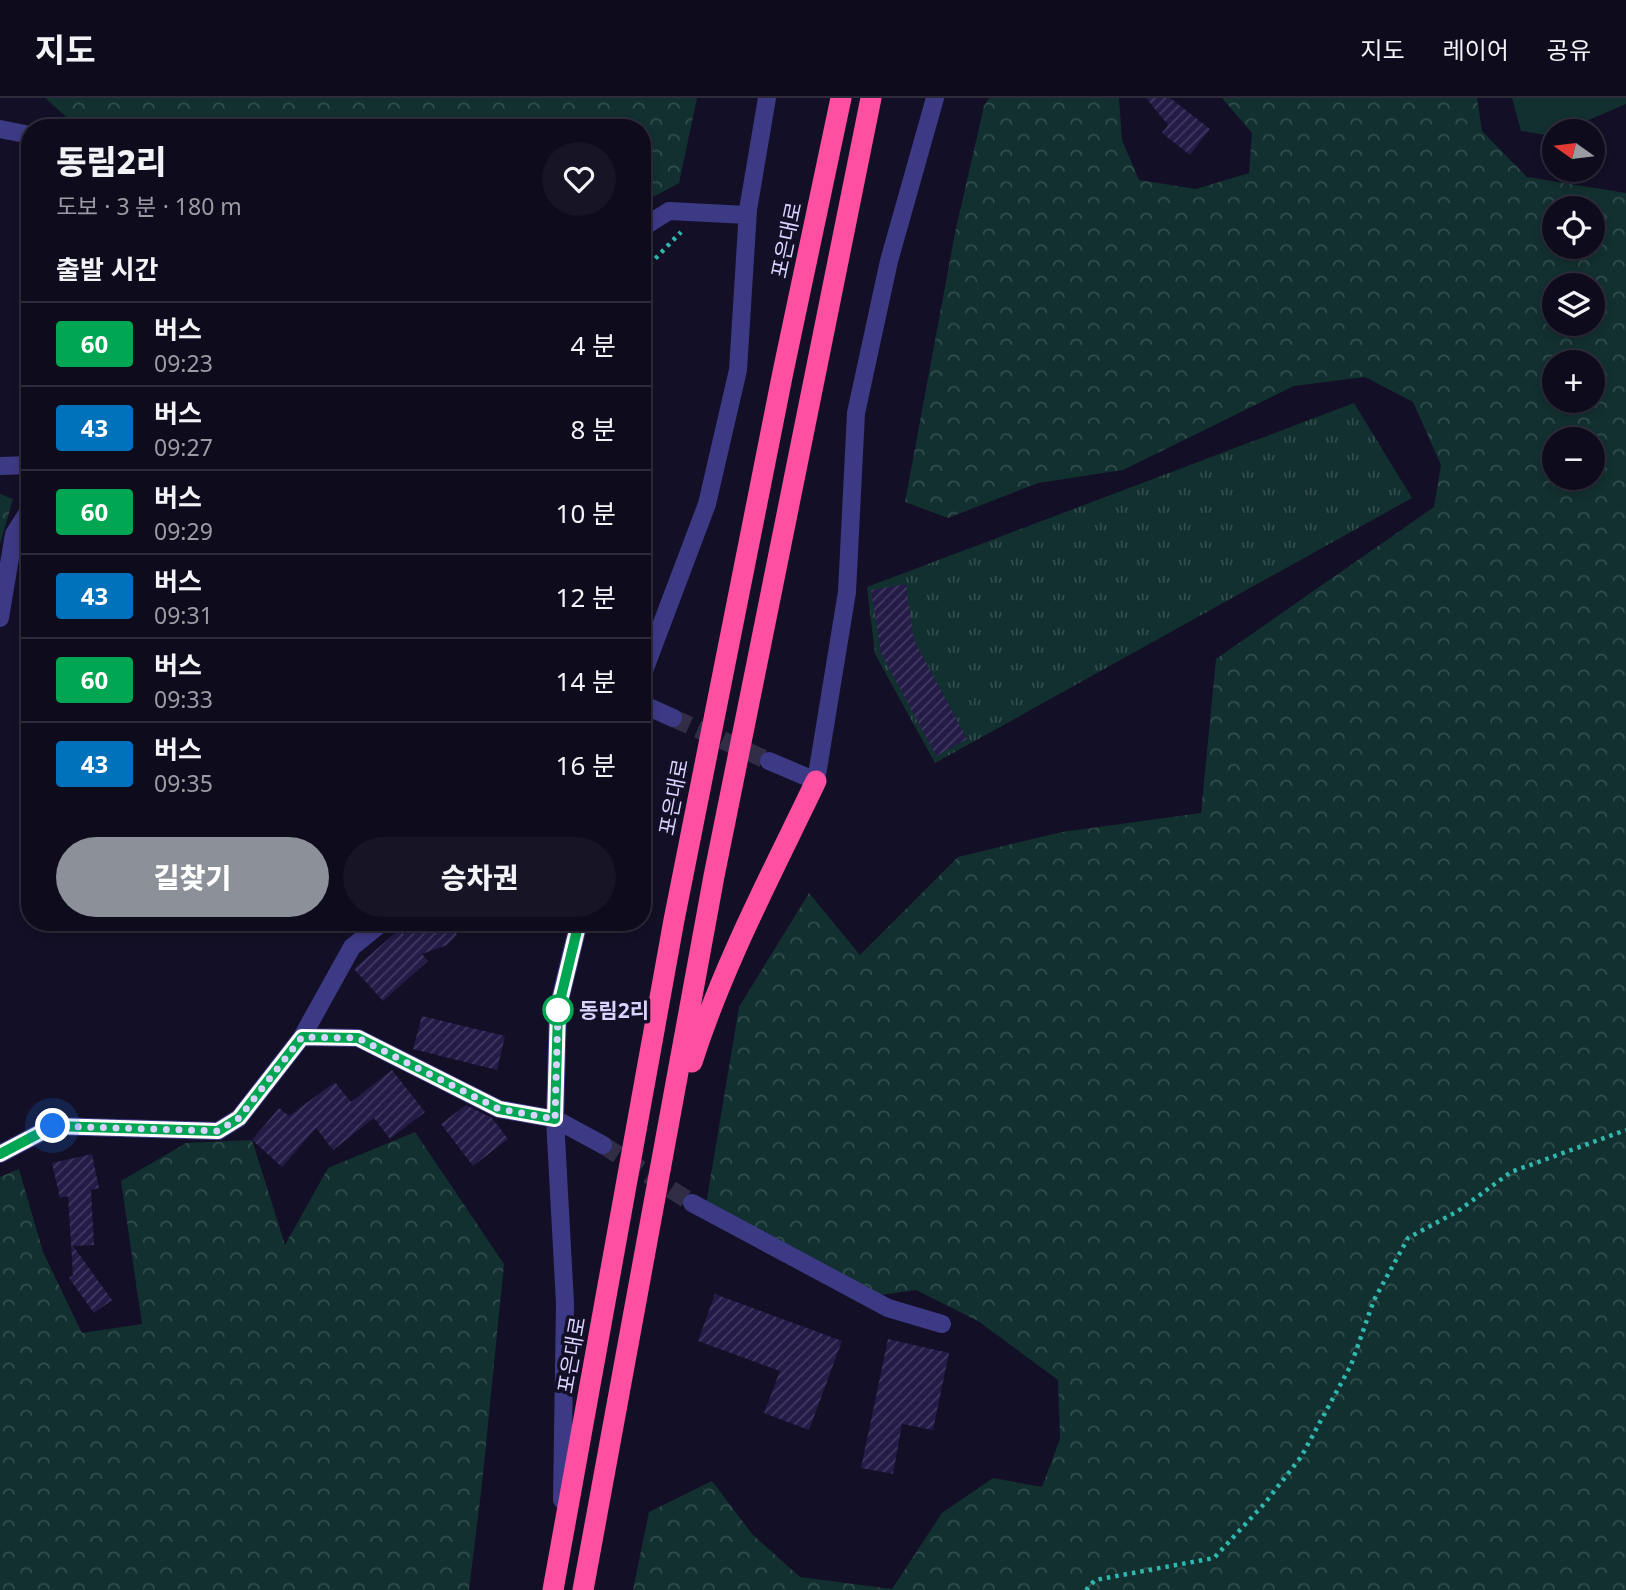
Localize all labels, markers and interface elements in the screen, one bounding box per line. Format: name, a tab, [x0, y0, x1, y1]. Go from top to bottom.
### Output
text: 지도	[35, 27, 96, 72]
text: 지도	[1360, 33, 1405, 66]
text: 레이어	[1443, 33, 1509, 66]
text: 공유	[1547, 33, 1591, 66]
north arrow	[1542, 119, 1605, 182]
map controls	[1542, 119, 1605, 490]
text: 동림2리	[56, 139, 166, 184]
button: heart	[542, 142, 616, 216]
text: 도보 · 3 분 · 180 m	[56, 190, 242, 222]
button: locate	[1542, 196, 1605, 259]
street label: 포은대로	[764, 199, 808, 281]
text: 출발 시간	[56, 251, 158, 287]
button: layers	[1542, 273, 1605, 336]
text: 버스	[154, 311, 202, 347]
text: 60	[81, 327, 108, 360]
text: 4 분	[570, 327, 616, 363]
text: 09:23	[154, 347, 213, 379]
button: +	[1542, 350, 1605, 413]
text: 버스	[154, 395, 202, 431]
text: 43	[81, 411, 108, 444]
text: 8 분	[570, 411, 616, 447]
button: −	[1542, 427, 1605, 490]
text: 09:27	[154, 431, 213, 463]
text: 버스	[154, 479, 202, 515]
text: 60	[81, 495, 108, 528]
text: 10 분	[556, 495, 616, 531]
text: 09:29	[154, 515, 213, 547]
text: 버스	[154, 563, 202, 599]
text: 43	[81, 579, 108, 612]
text: 12 분	[556, 579, 616, 615]
text: 09:31	[154, 599, 213, 631]
text: 버스	[154, 647, 202, 683]
text: 60	[81, 663, 108, 696]
text: 14 분	[556, 663, 616, 699]
text: 09:33	[154, 683, 213, 715]
text: 버스	[154, 731, 202, 767]
text: 43	[81, 747, 108, 780]
text: 16 분	[556, 747, 616, 783]
street label: 포은대로	[652, 756, 694, 838]
text: 09:35	[154, 767, 213, 799]
button: 길찾기	[56, 837, 329, 917]
button: 승차권	[343, 837, 616, 917]
marker: 동림2리	[543, 995, 573, 1025]
place label: 동림2리	[579, 996, 649, 1024]
your location	[35, 1108, 70, 1143]
street label: 포은대로	[551, 1315, 591, 1395]

